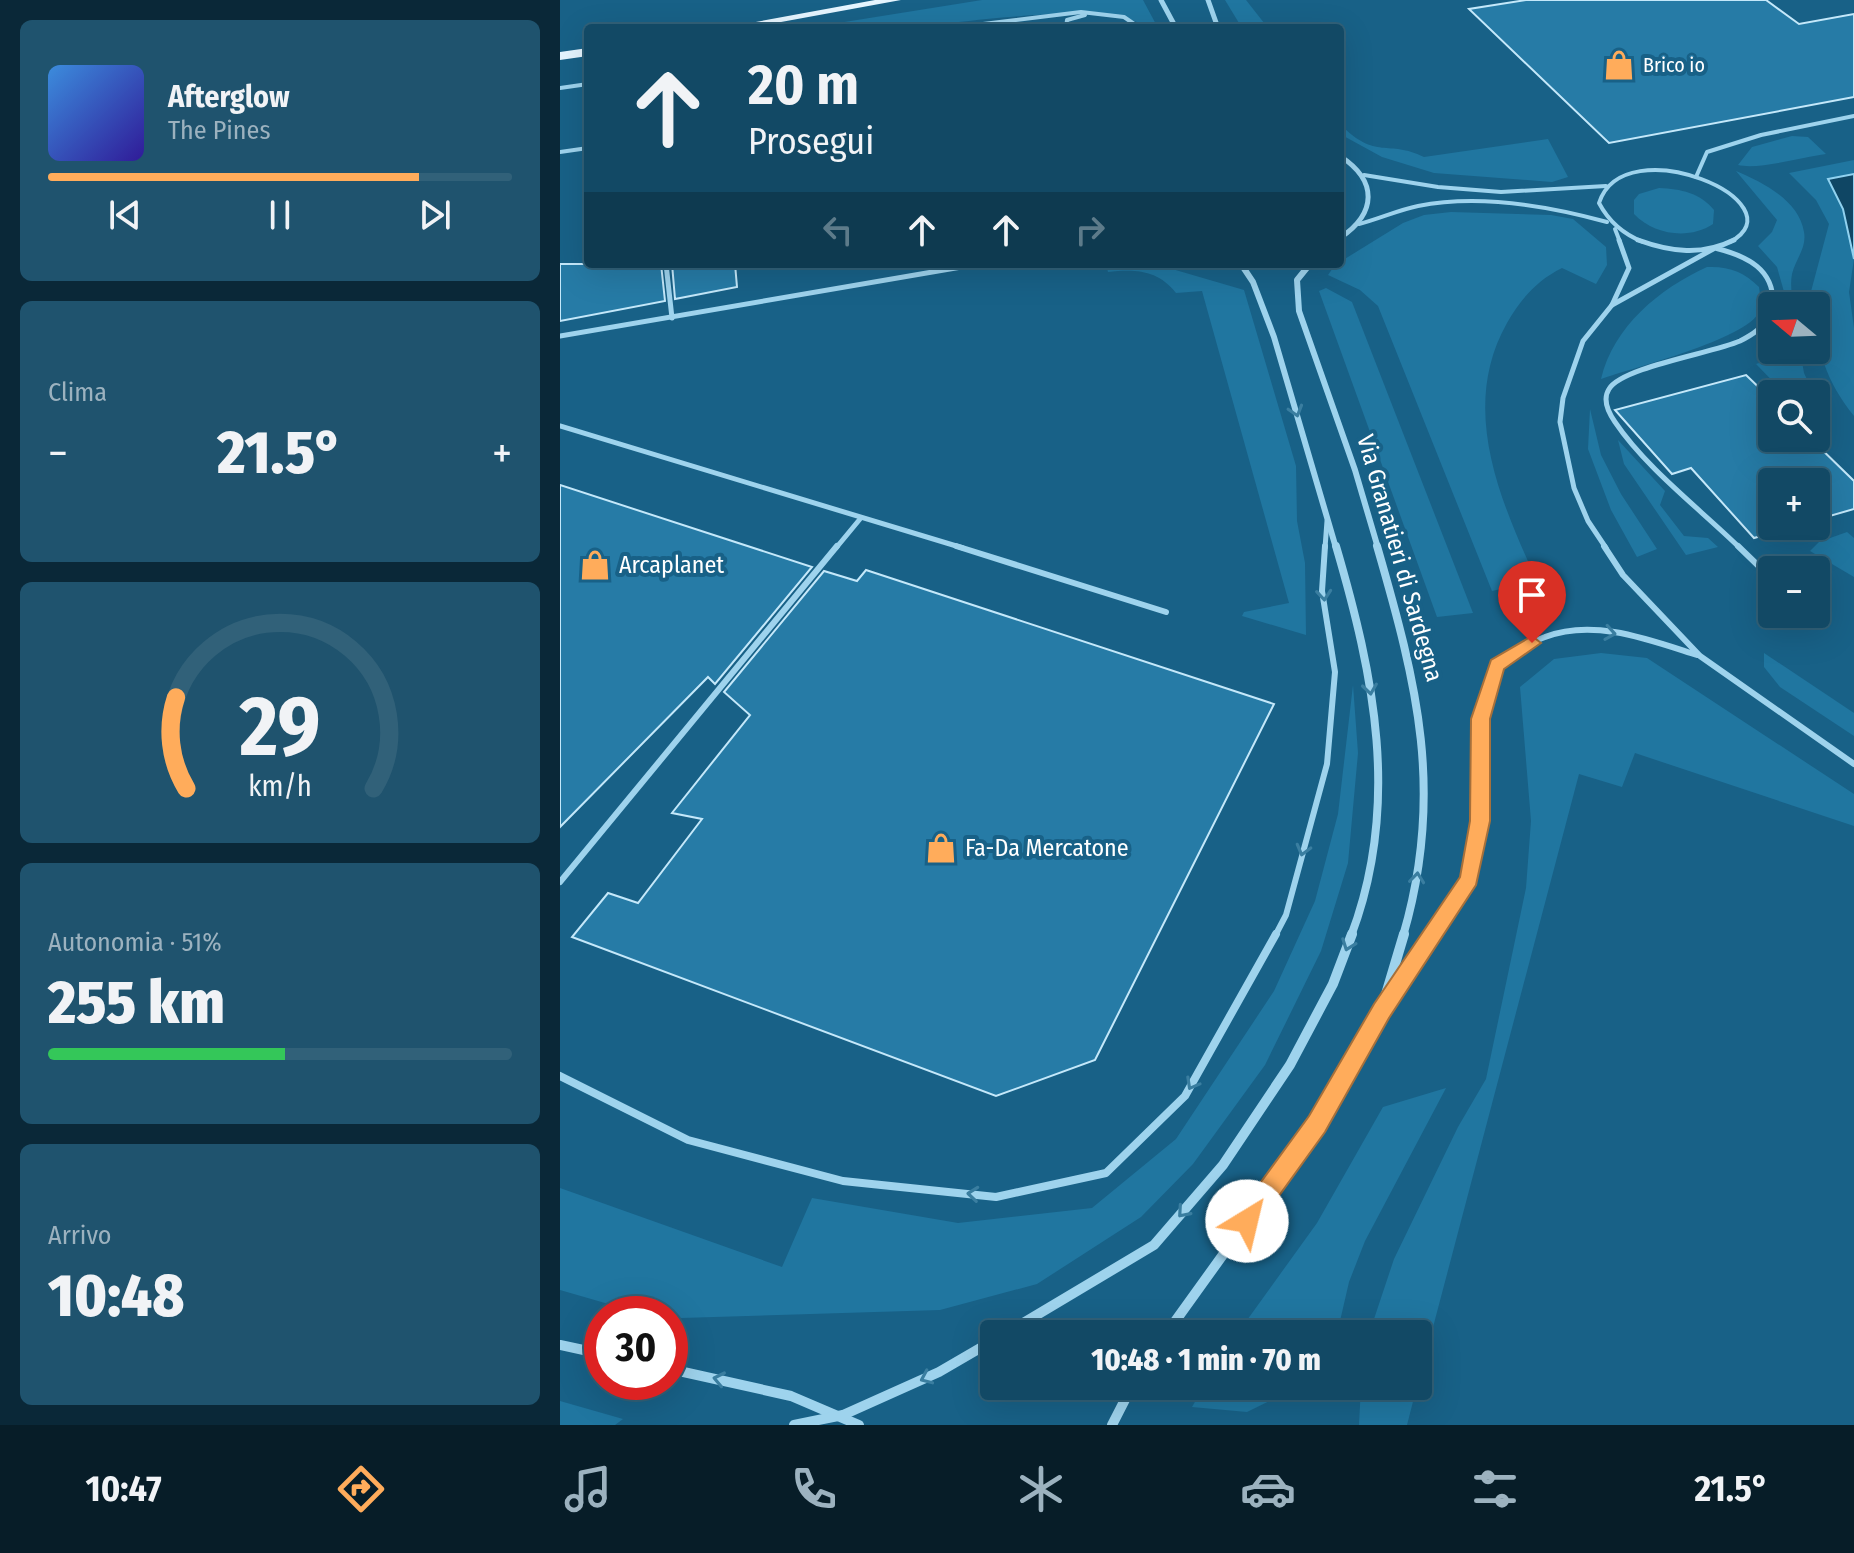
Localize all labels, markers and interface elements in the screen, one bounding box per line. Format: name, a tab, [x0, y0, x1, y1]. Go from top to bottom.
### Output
shop icon: Brico io	[1602, 48, 1636, 82]
text: 20 m	[748, 52, 859, 119]
place label: Brico io	[1643, 53, 1705, 77]
icon: ahead	[616, 56, 720, 160]
text: Afterglow	[168, 79, 290, 115]
text: The Pines	[168, 115, 271, 146]
text: Prosegui	[748, 120, 874, 164]
icon: previous	[103, 193, 147, 237]
icon: pause	[258, 193, 302, 237]
icon: next	[413, 193, 457, 237]
icon: left	[816, 208, 860, 252]
icon: ahead	[900, 208, 944, 252]
icon: ahead	[984, 208, 1028, 252]
icon: right	[1068, 208, 1112, 252]
north arrow	[1758, 292, 1830, 364]
map controls	[1758, 292, 1830, 628]
text: Clima	[48, 377, 107, 408]
button: search	[1758, 380, 1830, 452]
one-way arrow	[1287, 404, 1303, 418]
text: 21.5°	[217, 417, 343, 489]
text: −	[48, 427, 68, 480]
text: +	[492, 427, 512, 480]
street label: Via Granatieri di Sardegna	[1351, 431, 1449, 685]
button: +	[1758, 468, 1830, 540]
shop icon: Arcaplanet	[578, 548, 612, 582]
place label: Arcaplanet	[619, 551, 724, 579]
button: −	[1758, 556, 1830, 628]
pin	[1498, 561, 1566, 643]
icon: arrive	[1510, 573, 1554, 617]
one-way arrow	[1315, 589, 1332, 602]
one-way arrow	[1603, 624, 1617, 641]
text: 29	[238, 676, 321, 776]
one-way arrow	[1361, 682, 1378, 696]
text: km/h	[248, 769, 312, 804]
shop icon: Fa-Da Mercatone	[924, 831, 958, 865]
place label: Fa-Da Mercatone	[965, 834, 1129, 862]
one-way arrow	[1296, 843, 1313, 857]
one-way arrow	[1408, 871, 1425, 884]
text: Autonomia · 51%	[48, 927, 222, 958]
one-way arrow	[1341, 937, 1357, 951]
text: 255 km	[48, 967, 225, 1039]
one-way arrow	[1186, 1075, 1202, 1089]
position arrow	[1205, 1179, 1289, 1263]
one-way arrow	[966, 1186, 979, 1203]
one-way arrow	[1178, 1203, 1193, 1218]
text: Arrivo	[48, 1220, 112, 1251]
text: 10:48	[48, 1260, 184, 1332]
speed limit sign: 30	[584, 1296, 688, 1400]
text: 10:48 · 1 min · 70 m	[1091, 1342, 1321, 1378]
one-way arrow	[920, 1368, 934, 1384]
one-way arrow	[713, 1371, 726, 1388]
icon: directions	[333, 1461, 389, 1517]
icon: music	[560, 1461, 616, 1517]
icon: phone	[786, 1461, 842, 1517]
icon: climate	[1013, 1461, 1069, 1517]
icon: car	[1240, 1461, 1296, 1517]
icon: filters	[1467, 1461, 1523, 1517]
text: 10:47	[85, 1467, 162, 1511]
text: 21.5°	[1694, 1467, 1768, 1511]

